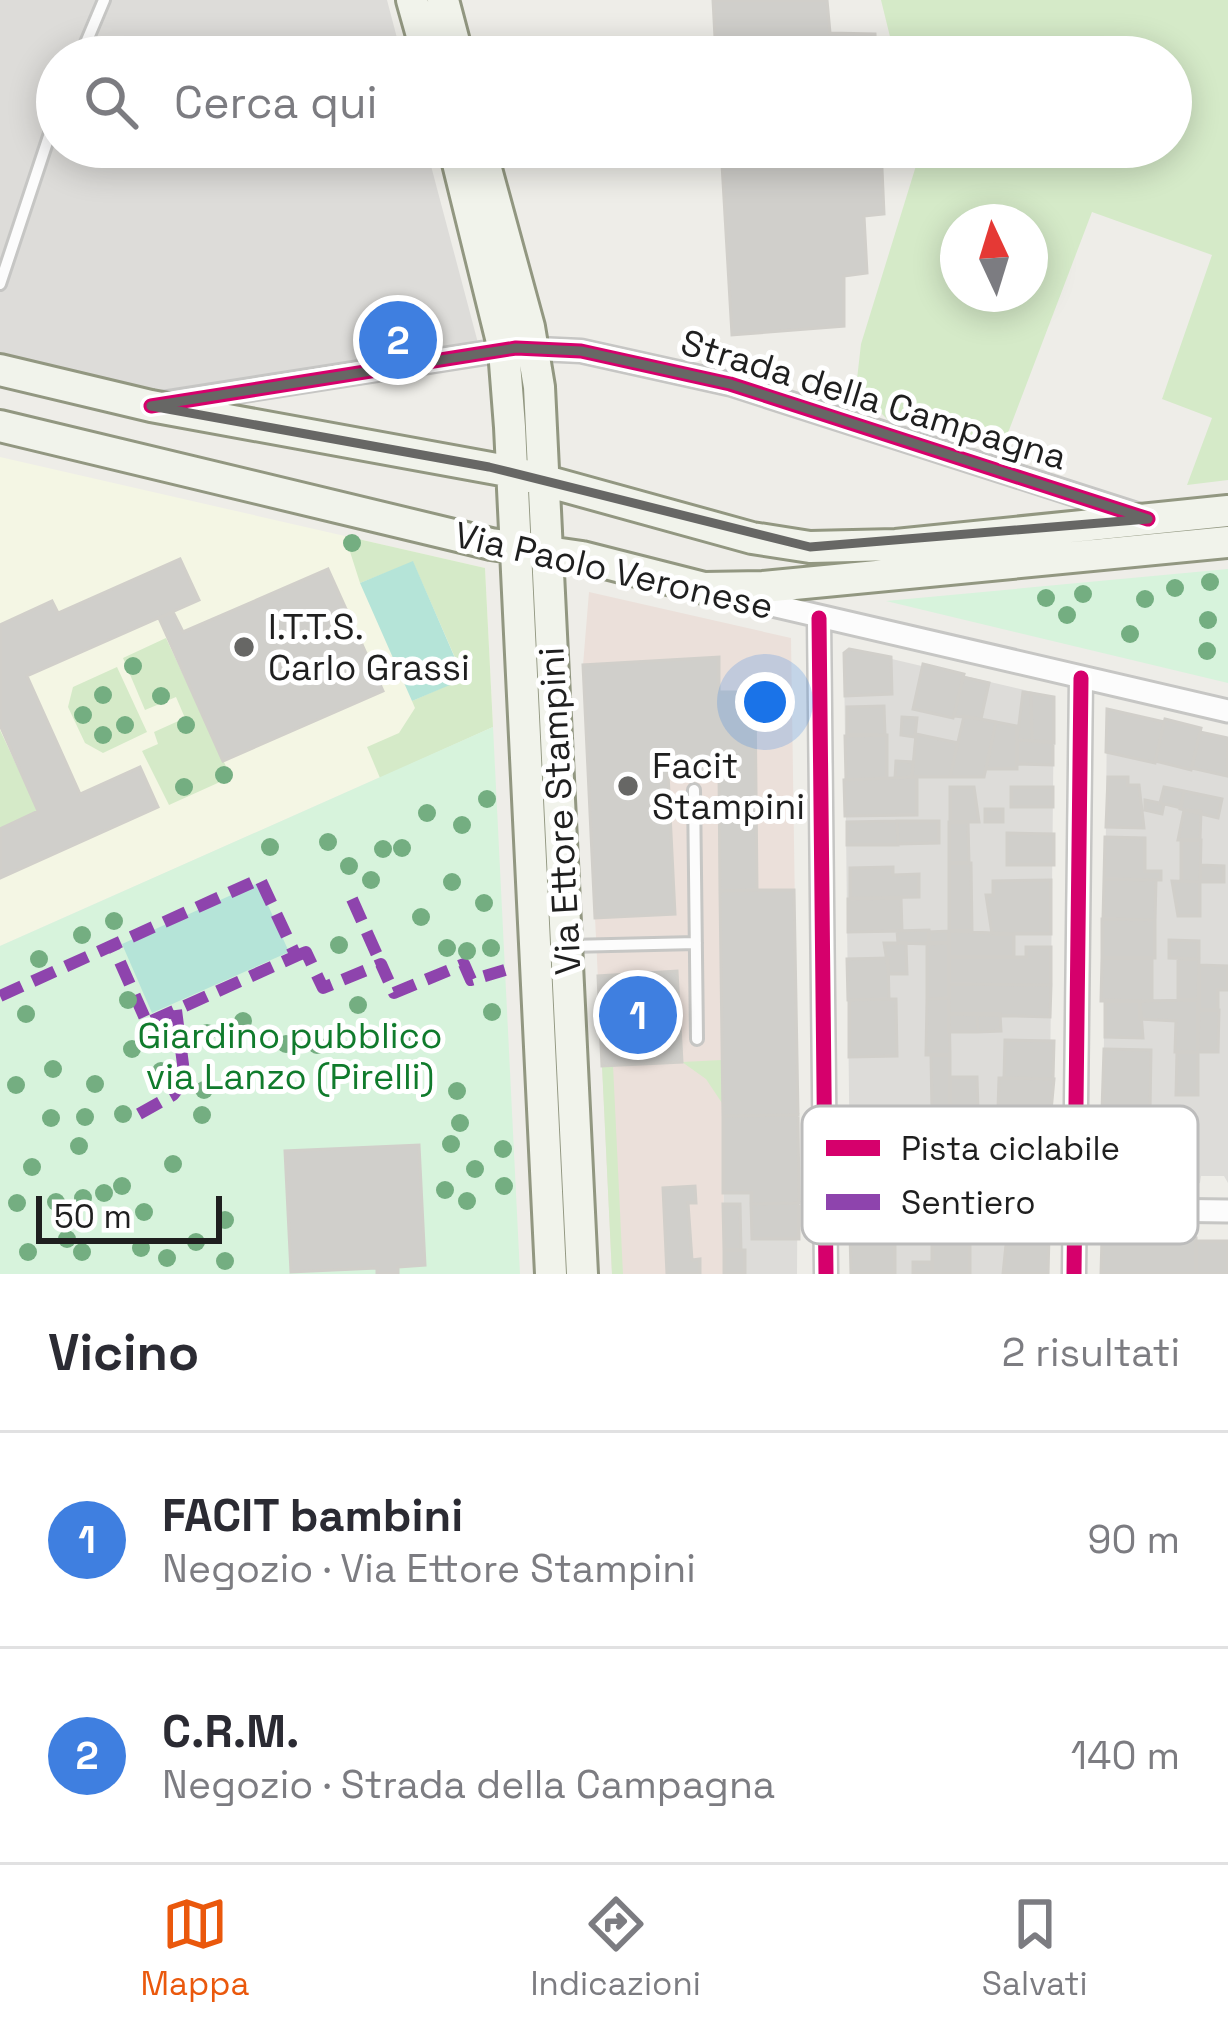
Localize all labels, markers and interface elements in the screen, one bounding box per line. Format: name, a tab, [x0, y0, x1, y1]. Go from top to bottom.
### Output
search box	[36, 36, 1192, 168]
icon: search	[78, 69, 144, 135]
text: Cerca qui	[174, 74, 378, 131]
north arrow	[940, 204, 1048, 312]
pin: 2	[359, 295, 437, 385]
street label: Strada della Campagna	[675, 319, 1072, 481]
street label: Via Paolo Veronese	[450, 512, 778, 630]
place label: I.T.T.S. Carlo Grassi	[268, 604, 470, 691]
marker: I.T.T.S. Carlo Grassi	[231, 634, 257, 660]
street label: Via Ettore Stampini	[528, 646, 592, 976]
your location	[735, 672, 795, 732]
place label: Facit Stampini	[652, 743, 805, 830]
marker: Facit Stampini	[615, 773, 641, 799]
pin: 1	[599, 970, 677, 1060]
park label: Giardino pubblico via Lanzo (Pirelli)	[138, 1013, 442, 1100]
legend	[802, 1106, 1198, 1244]
text: Pista ciclabile	[901, 1128, 1120, 1170]
text: Sentiero	[901, 1182, 1036, 1224]
scale bar	[36, 1190, 222, 1243]
text: 50 m	[54, 1196, 132, 1238]
text: Vicino	[48, 1320, 199, 1385]
text: 2 risultati	[1002, 1328, 1180, 1377]
text: FACIT bambini	[162, 1487, 463, 1544]
text: 1	[78, 1515, 96, 1564]
text: 90 m	[1088, 1515, 1180, 1564]
text: Negozio · Via Ettore Stampini	[162, 1544, 696, 1593]
text: C.R.M.	[162, 1703, 299, 1760]
text: 2	[75, 1731, 99, 1780]
text: 140 m	[1071, 1731, 1180, 1780]
text: Negozio · Strada della Campagna	[162, 1760, 775, 1809]
tab: Mappa	[140, 1891, 249, 2005]
tab: Indicazioni	[530, 1891, 701, 2005]
tab: Salvati	[982, 1891, 1088, 2005]

